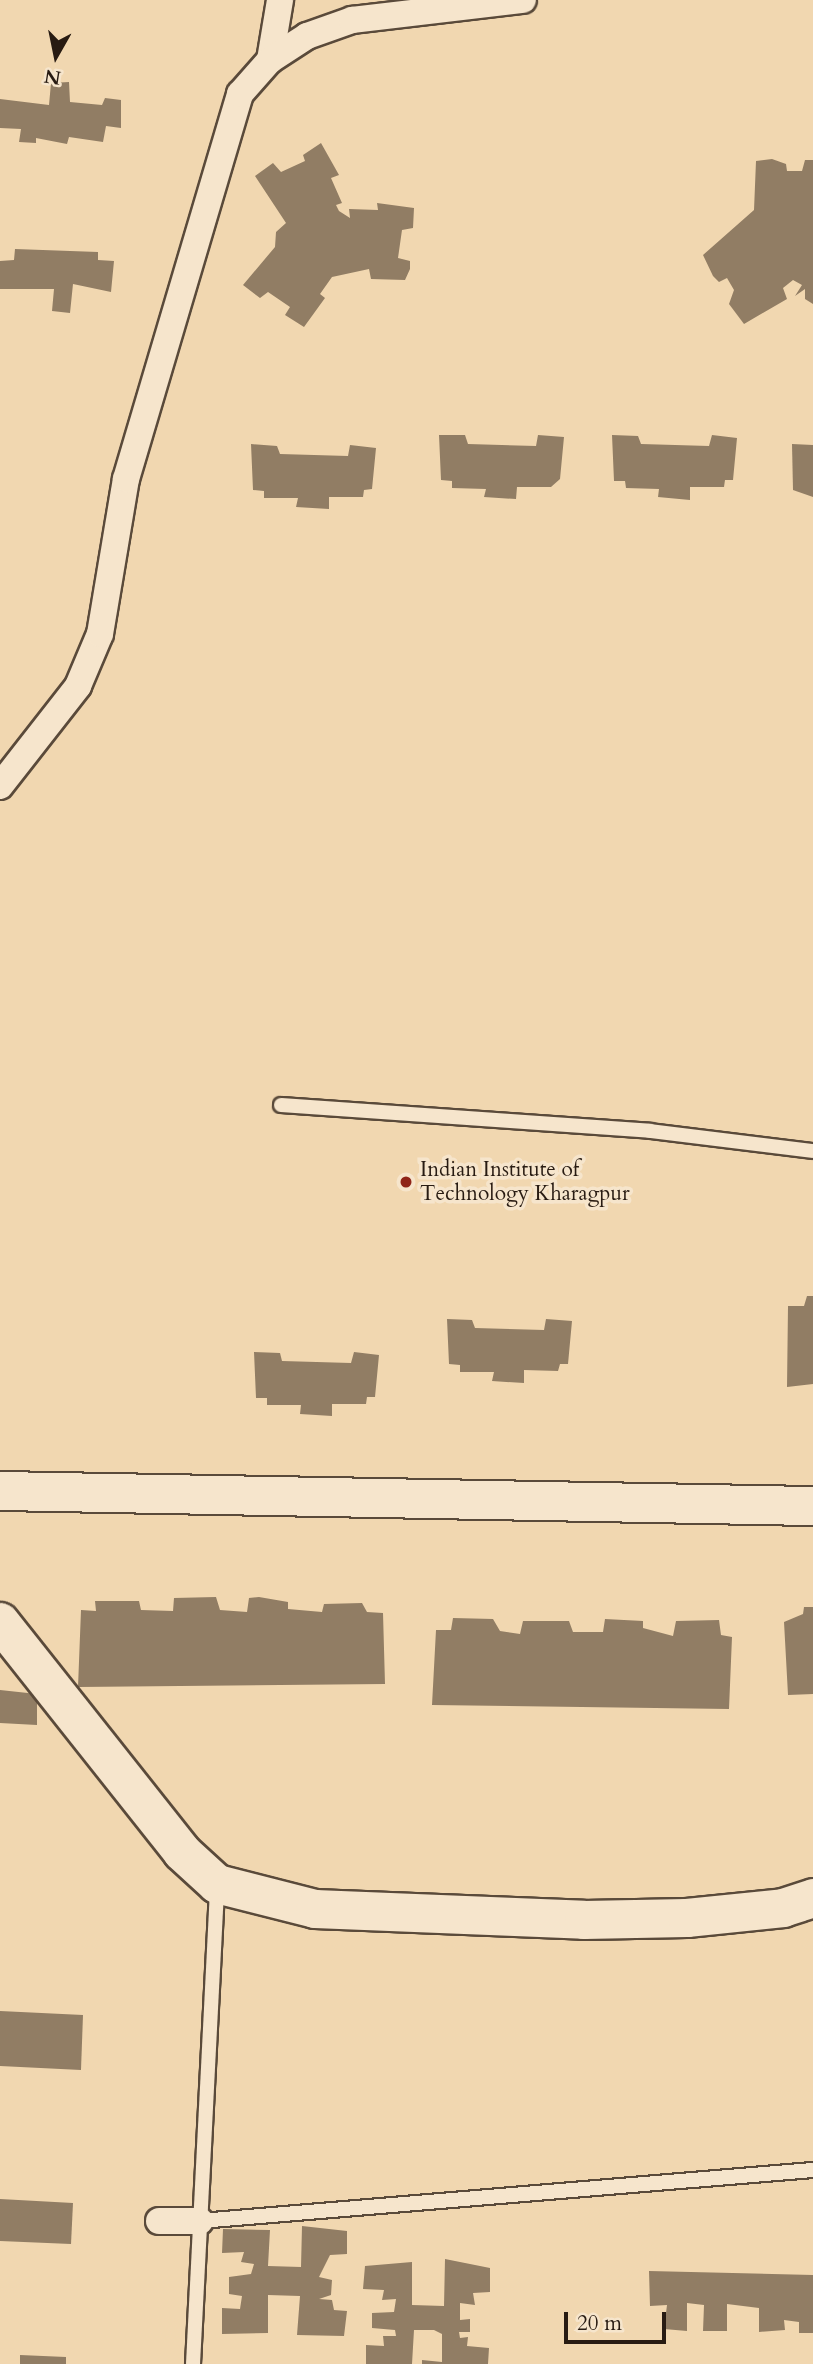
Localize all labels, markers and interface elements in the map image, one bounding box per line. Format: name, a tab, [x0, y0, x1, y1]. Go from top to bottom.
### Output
north arrow	[21, 21, 91, 91]
text: N	[43, 63, 63, 91]
place label: Indian Institute of Technology Kharagpur	[420, 1157, 630, 1207]
marker: Indian Institute of Technology Kharagpur	[398, 1174, 414, 1190]
scale bar	[568, 2298, 670, 2342]
text: 20 m	[577, 2309, 622, 2338]

